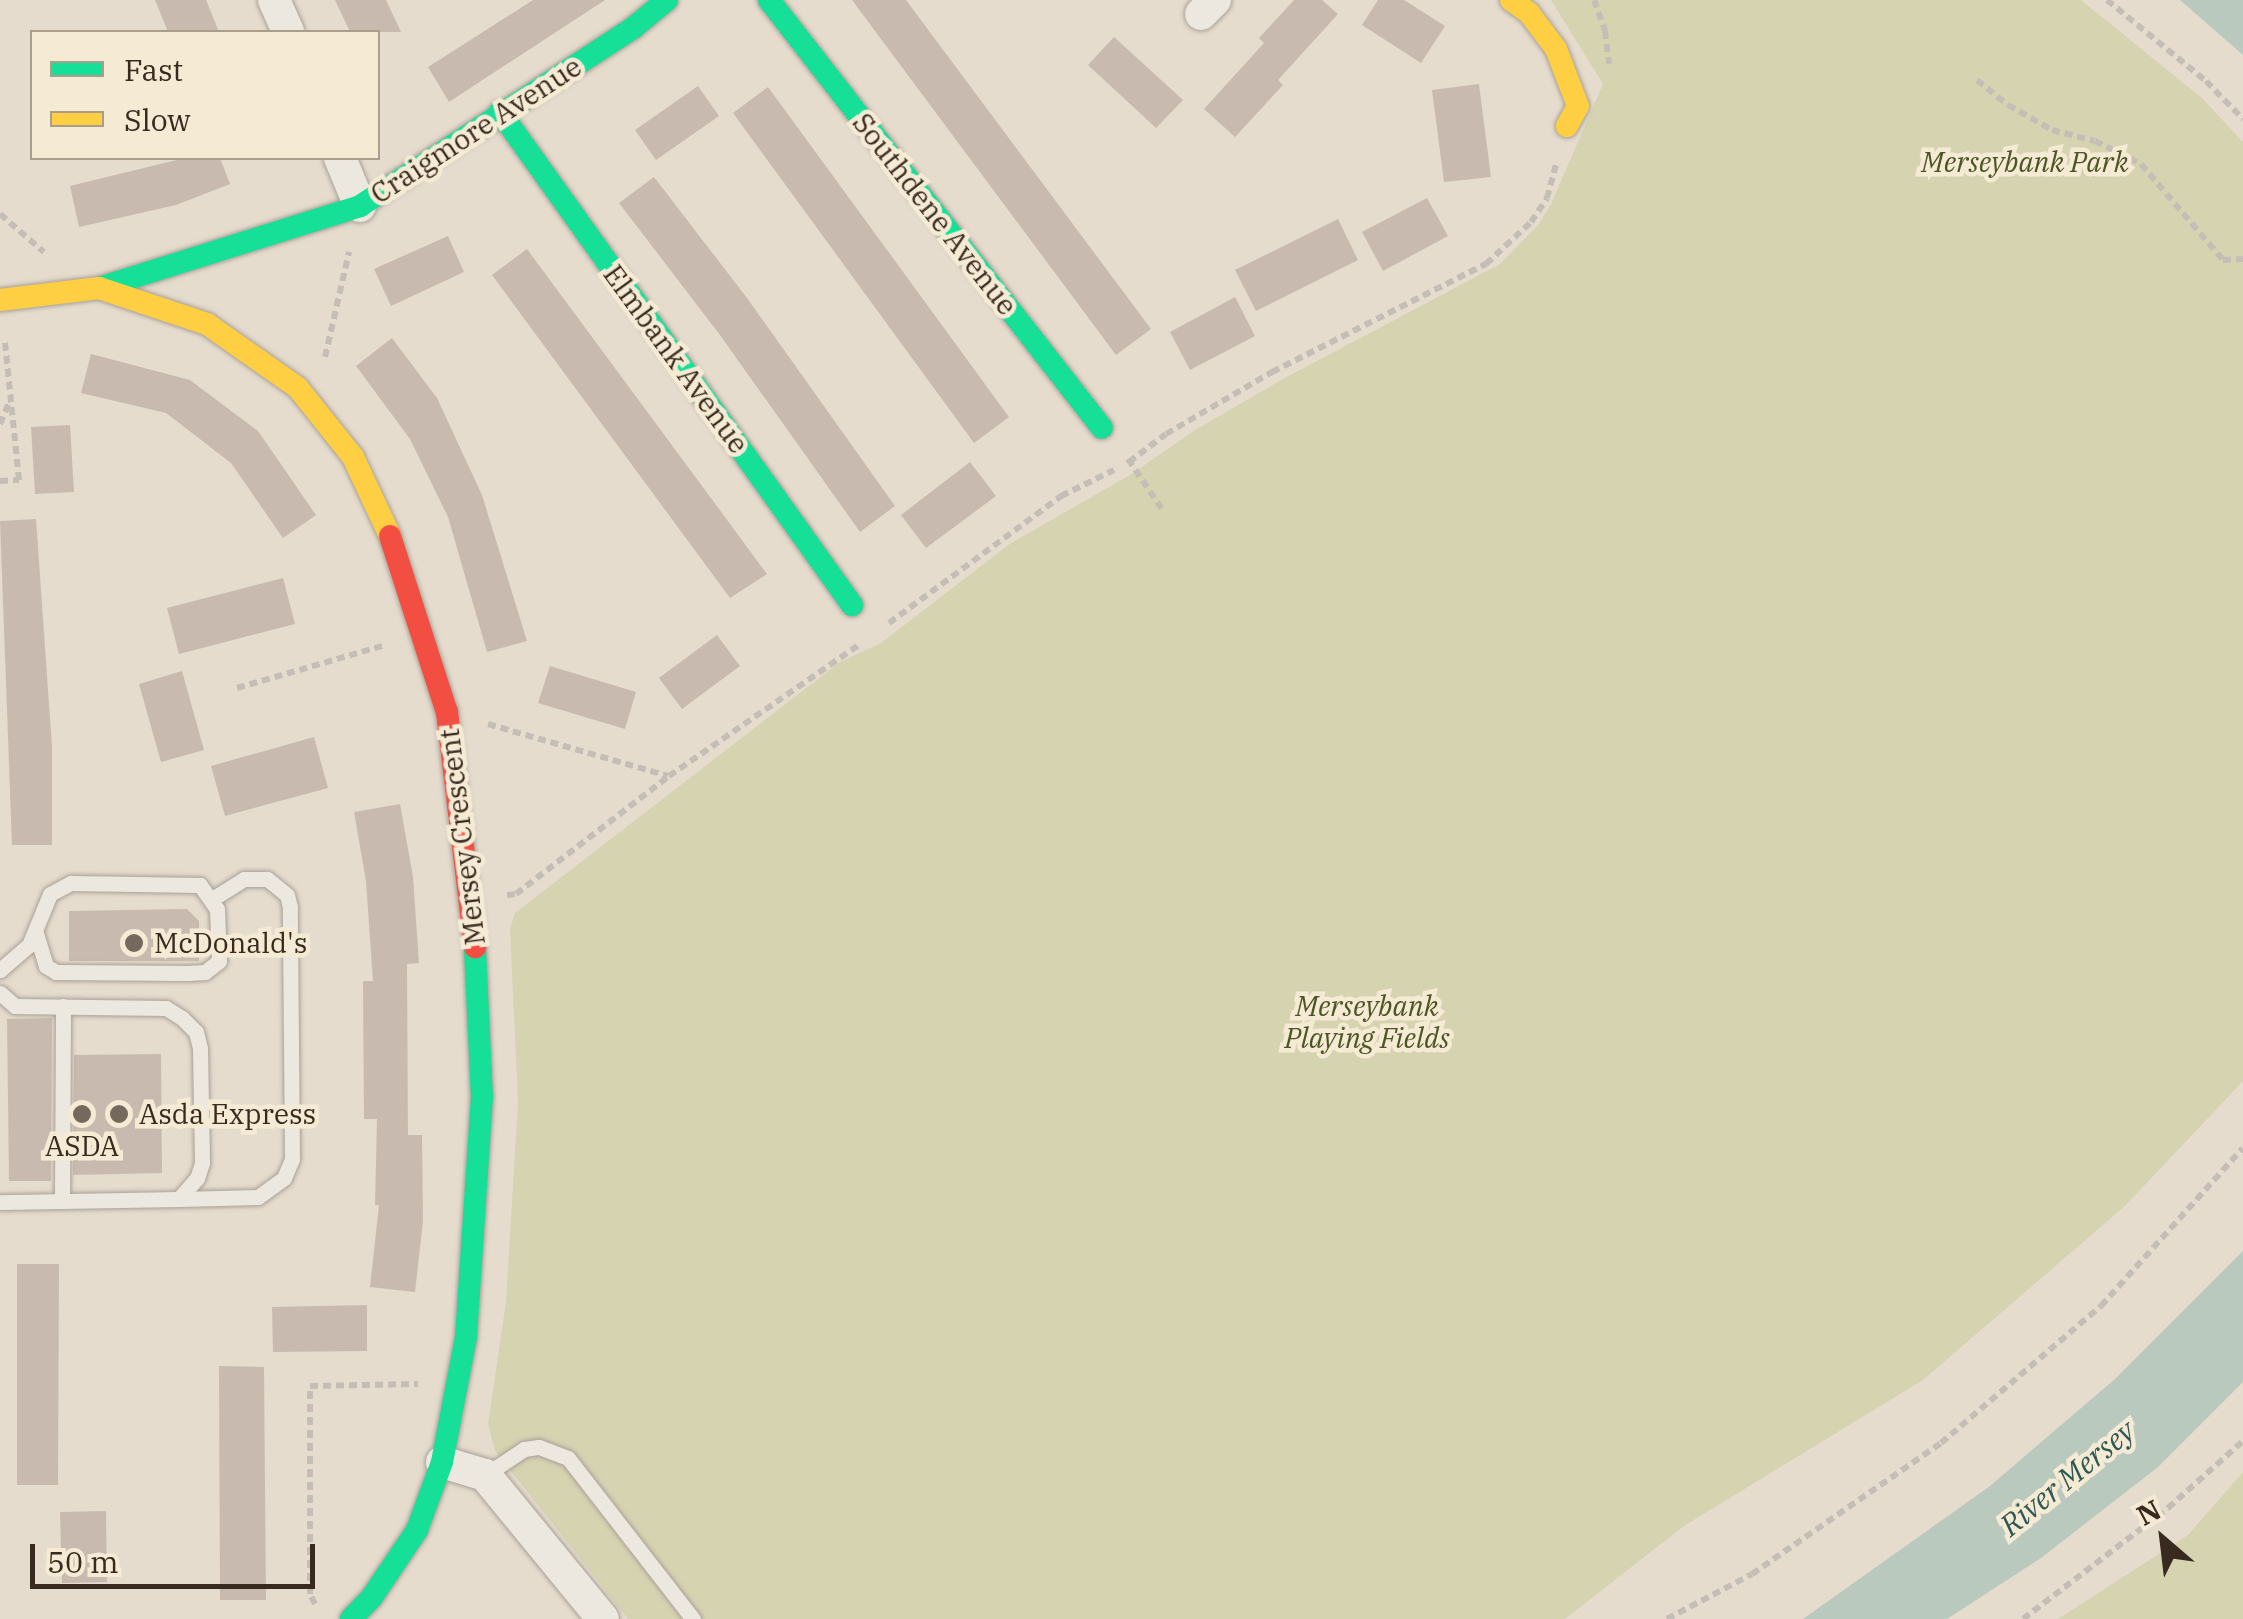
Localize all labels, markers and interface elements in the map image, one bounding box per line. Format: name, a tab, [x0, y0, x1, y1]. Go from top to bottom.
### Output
legend	[30, 30, 380, 160]
street label: Craigmore Avenue	[364, 49, 588, 211]
text: Fast	[124, 50, 183, 89]
text: Slow	[124, 100, 191, 139]
street label: Southdene Avenue	[846, 106, 1024, 322]
park label: Merseybank Park	[1921, 145, 2129, 179]
street label: Elmbank Avenue	[596, 258, 756, 460]
street label: Mersey Crescent	[432, 727, 492, 947]
place label: McDonald's	[154, 926, 307, 960]
marker: McDonald's	[123, 932, 145, 954]
park label: Merseybank Playing Fields	[1284, 989, 1450, 1055]
place label: Asda Express	[139, 1097, 316, 1131]
marker: ASDA	[71, 1103, 93, 1125]
marker: Asda Express	[108, 1103, 130, 1125]
place label: ASDA	[45, 1129, 119, 1163]
water label: River Mersey	[1993, 1413, 2141, 1543]
north arrow	[2113, 1489, 2213, 1589]
text: N	[2130, 1491, 2167, 1534]
scale bar	[35, 1524, 320, 1586]
text: 50 m	[47, 1542, 119, 1581]

